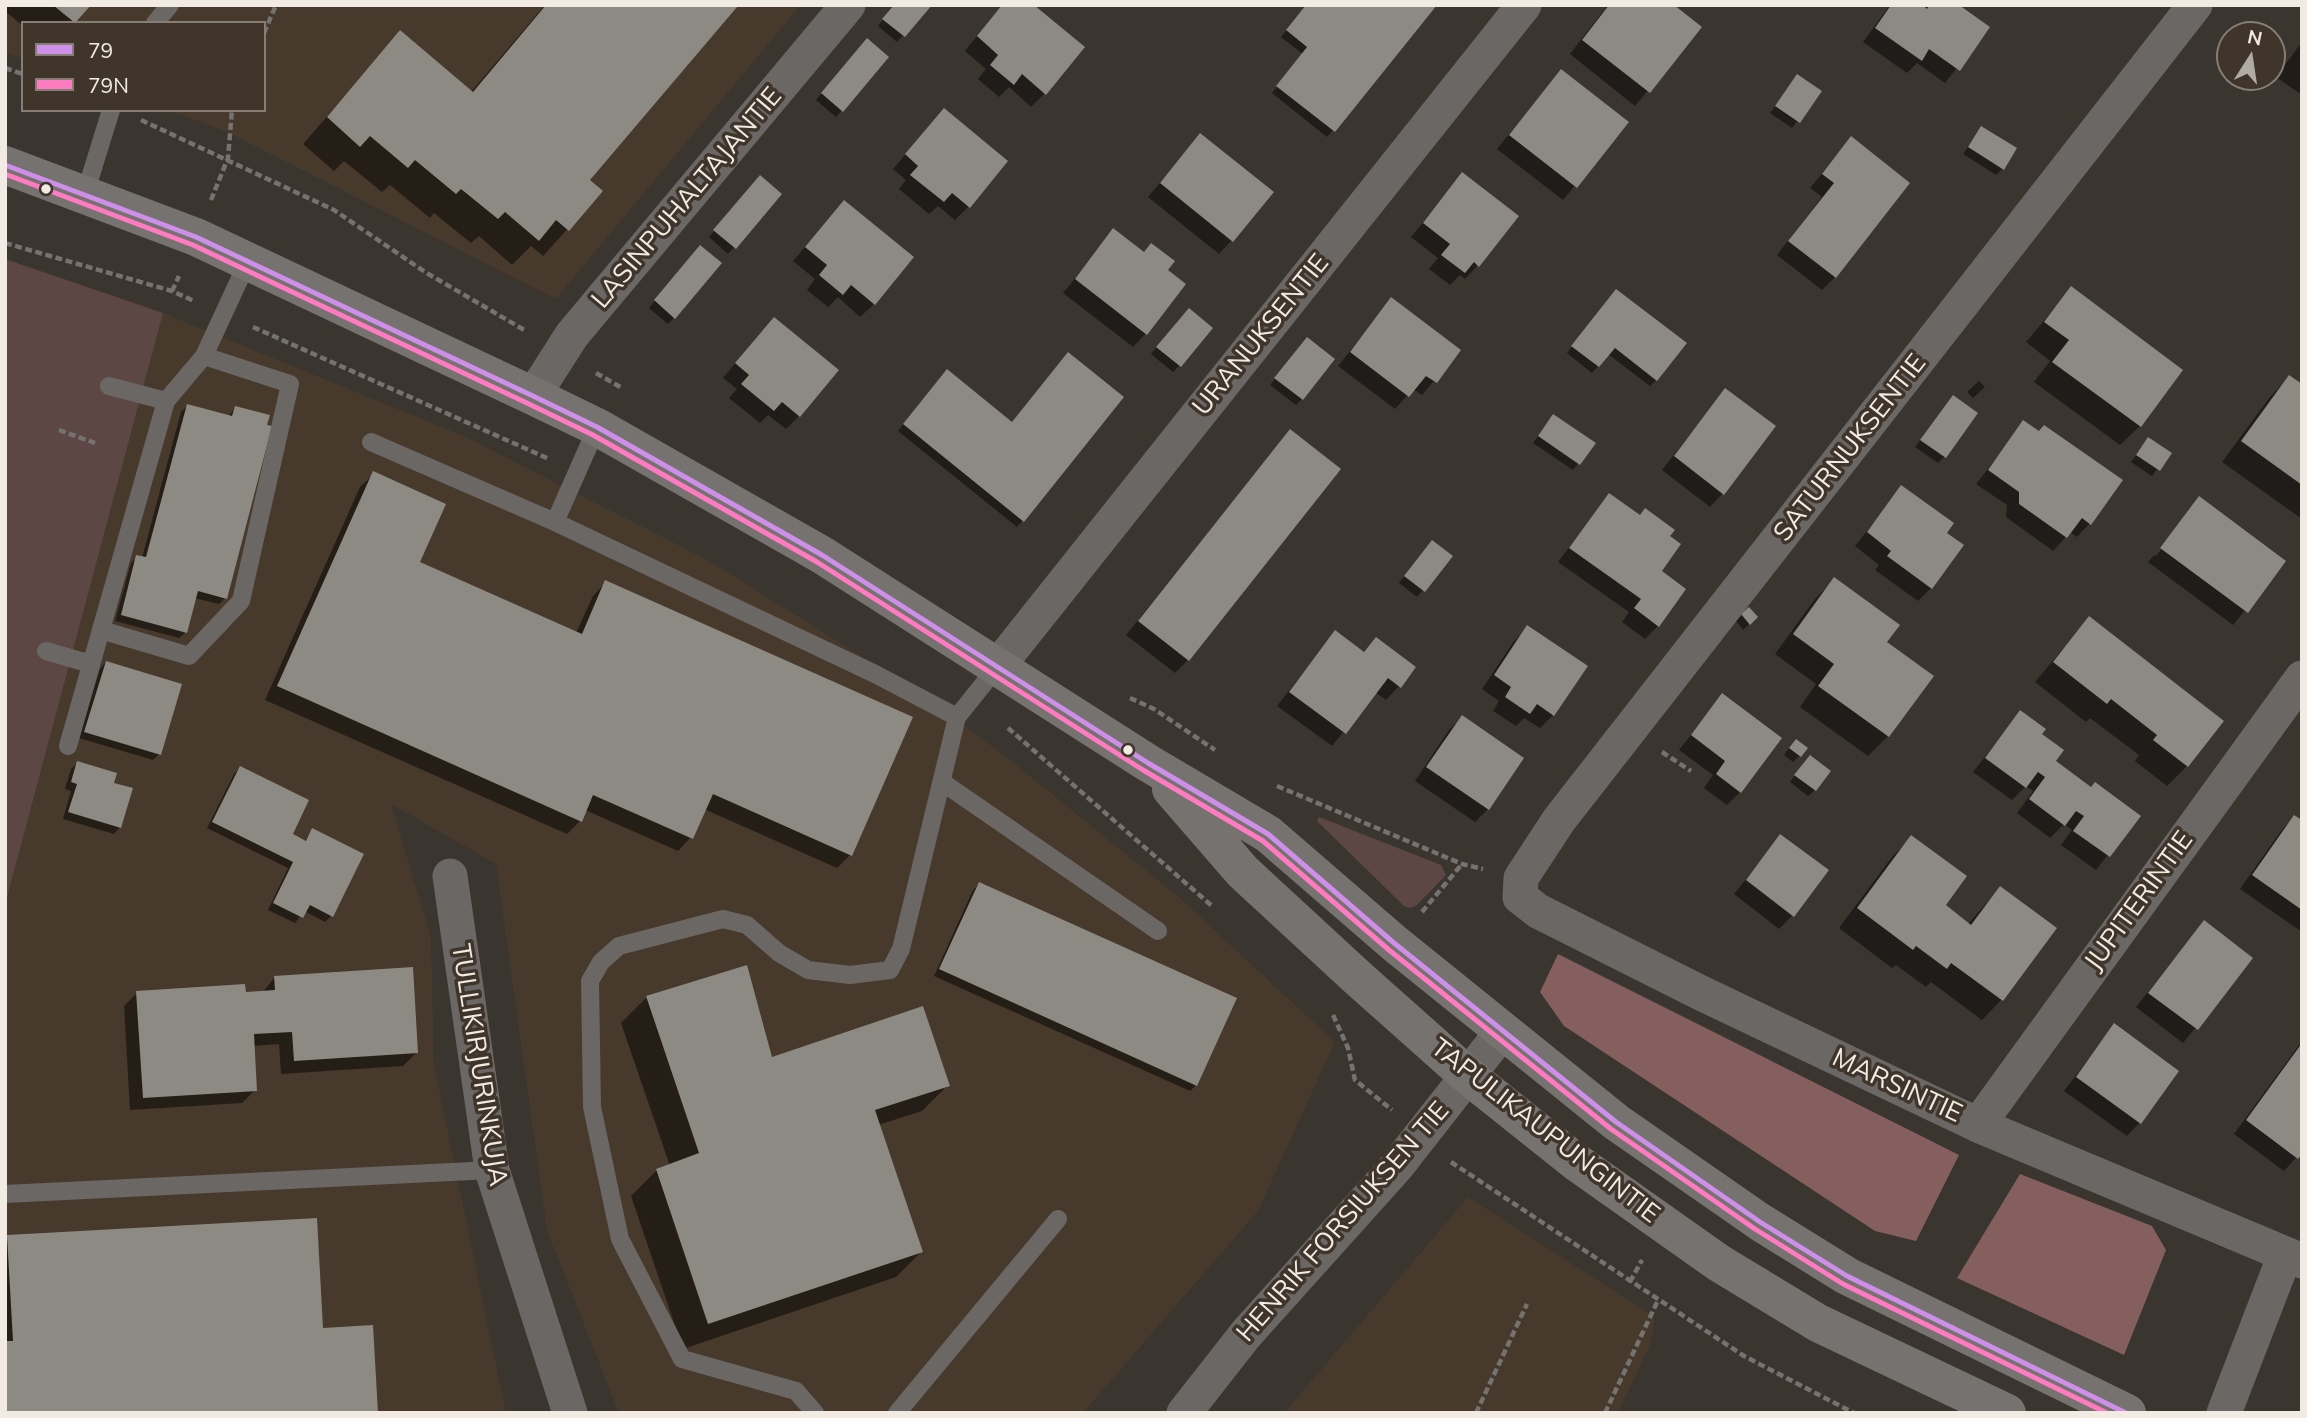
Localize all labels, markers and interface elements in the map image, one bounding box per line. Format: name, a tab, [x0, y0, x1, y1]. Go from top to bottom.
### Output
legend	[21, 21, 266, 112]
north arrow	[2216, 21, 2286, 91]
text: N	[2245, 24, 2264, 51]
text: 79	[88, 37, 113, 63]
text: 79N	[88, 72, 129, 98]
street label: LASINPUHALTAJANTIE	[585, 81, 789, 315]
unlabelled marker	[39, 182, 53, 196]
street label: URANUKSENTIE	[1186, 248, 1336, 422]
street label: SATURNUKSENTIE	[1767, 348, 1933, 548]
unlabelled marker	[1121, 743, 1135, 757]
street label: JUPITERINTIE	[2078, 825, 2200, 977]
street label: TULLIKIRJURINKUJA	[444, 942, 514, 1188]
street label: TAPULIKAUPUNGINTIE	[1424, 1032, 1666, 1230]
street label: MARSINTIE	[1827, 1042, 1967, 1130]
street label: HENRIK FORSIUKSEN TIE	[1230, 1096, 1456, 1348]

